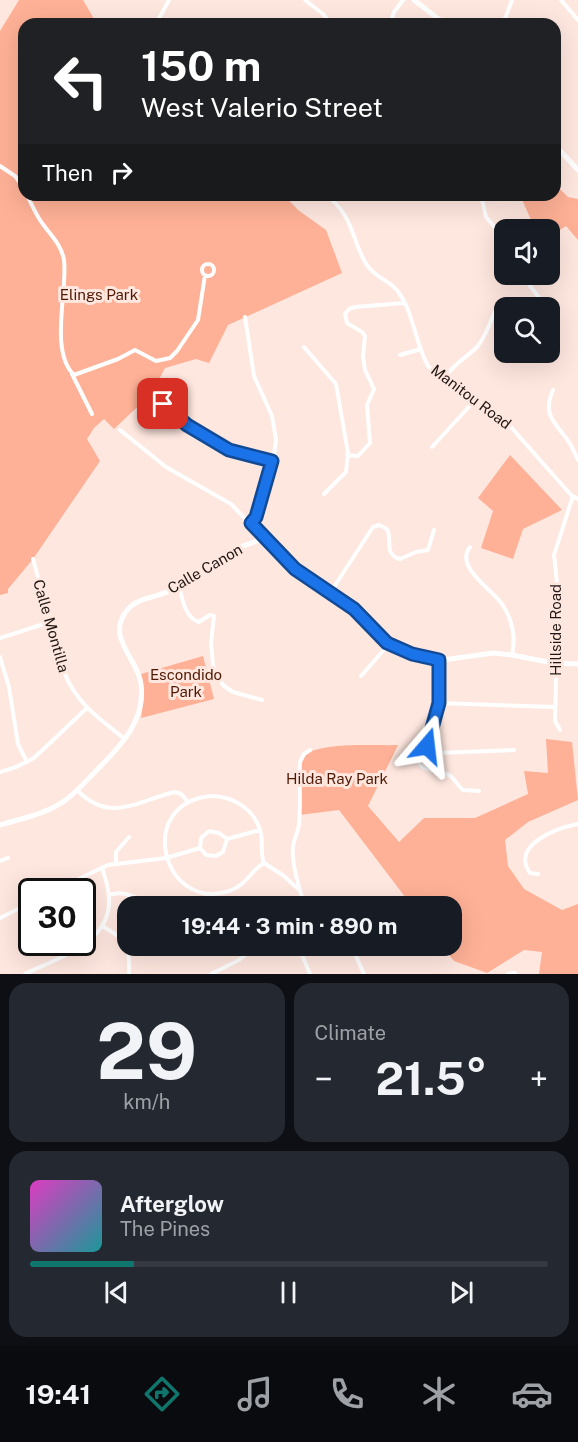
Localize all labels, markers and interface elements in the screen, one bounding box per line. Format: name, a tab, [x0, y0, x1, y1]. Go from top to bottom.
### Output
text: 150 m	[141, 41, 261, 90]
icon: left	[42, 42, 120, 120]
text: West Valerio Street	[141, 91, 383, 123]
icon: right	[105, 156, 138, 189]
text: Then	[42, 160, 93, 186]
map controls	[494, 219, 560, 363]
button: sound	[494, 219, 560, 285]
park label: Elings Park	[60, 286, 138, 303]
button: search	[494, 297, 560, 363]
street label: Manitou Road	[428, 361, 515, 432]
pin	[137, 378, 188, 429]
icon: arrive	[146, 387, 179, 420]
street label: Calle Canon	[164, 540, 245, 597]
street label: Calle Montilla	[30, 577, 73, 674]
street label: Hillside Road	[547, 584, 564, 676]
park label: Escondido Park	[150, 666, 222, 700]
position arrow	[395, 714, 459, 778]
park label: Hilda Ray Park	[286, 770, 388, 787]
speed limit sign: 30	[18, 878, 96, 956]
text: 19:44 · 3 min · 890 m	[182, 913, 397, 939]
text: 29	[96, 1005, 197, 1097]
text: Climate	[315, 1021, 386, 1045]
text: 21.5°	[375, 1052, 487, 1105]
text: −	[315, 1060, 333, 1098]
text: +	[530, 1060, 548, 1098]
text: km/h	[123, 1090, 170, 1114]
text: Afterglow	[120, 1191, 224, 1217]
text: The Pines	[120, 1217, 210, 1241]
icon: previous	[100, 1276, 133, 1309]
icon: pause	[272, 1276, 305, 1309]
icon: next	[445, 1276, 478, 1309]
icon: directions	[141, 1373, 183, 1415]
icon: music	[234, 1373, 276, 1415]
icon: phone	[326, 1373, 368, 1415]
icon: climate	[418, 1373, 460, 1415]
icon: car	[511, 1373, 553, 1415]
text: 19:41	[25, 1378, 91, 1410]

